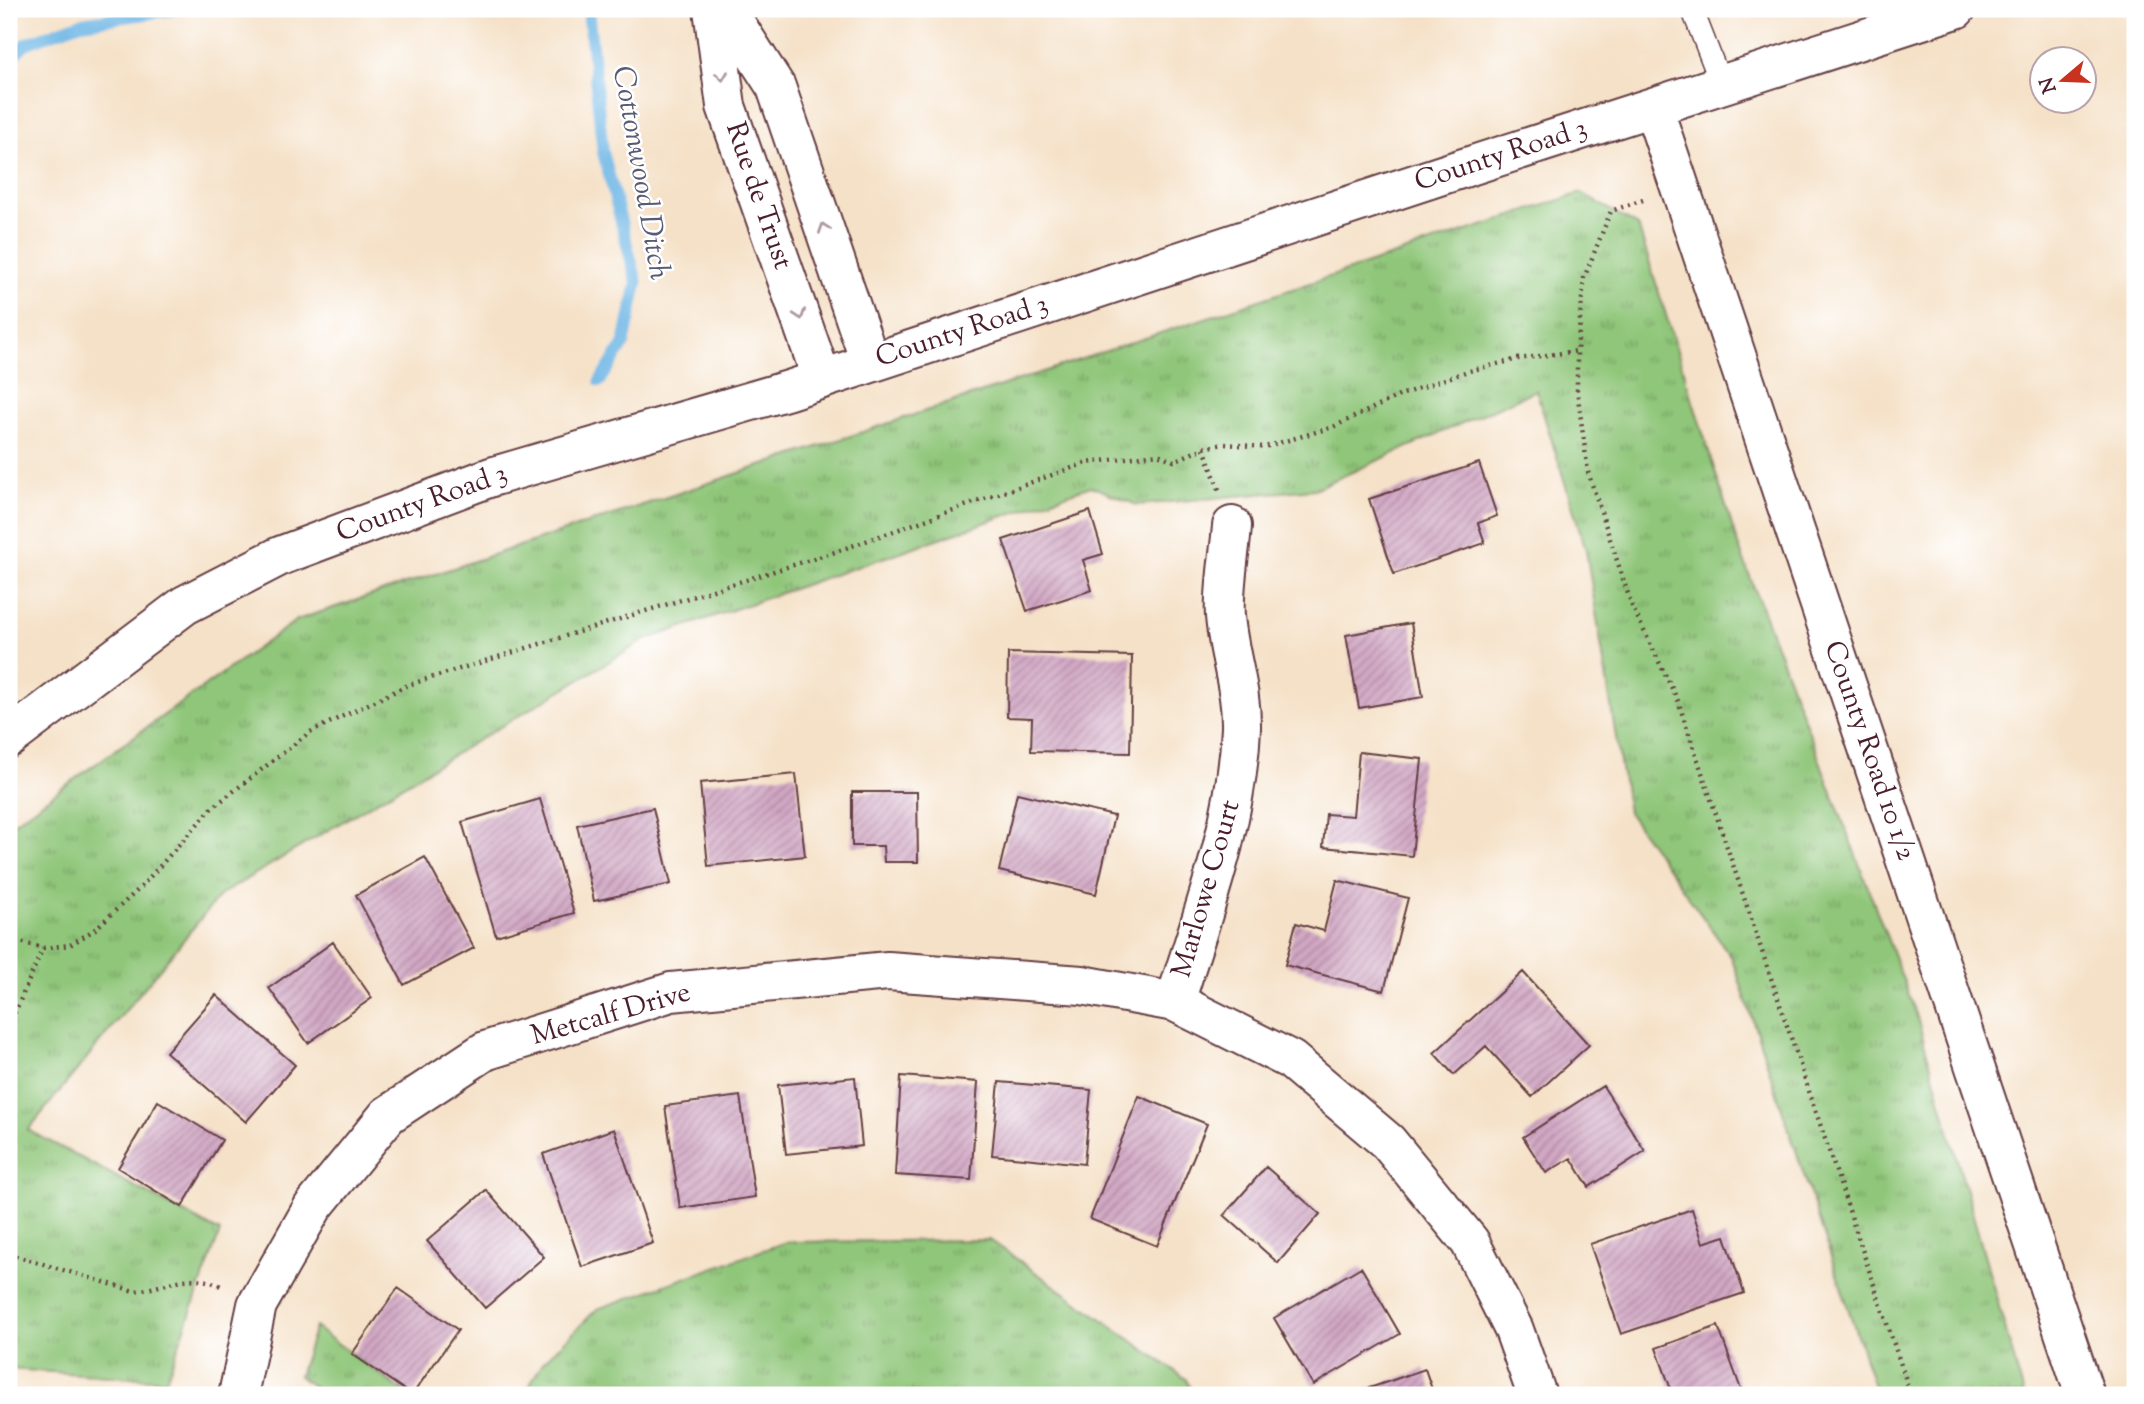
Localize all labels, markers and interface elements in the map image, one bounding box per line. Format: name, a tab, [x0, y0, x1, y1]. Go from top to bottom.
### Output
north arrow	[2028, 46, 2098, 116]
water label: Cottonwood Ditch	[600, 63, 680, 284]
one-way arrow	[714, 70, 729, 82]
text: N	[2034, 73, 2065, 96]
street label: County Road 3	[1410, 109, 1592, 203]
street label: Rue de Trust	[714, 117, 802, 275]
one-way arrow	[818, 223, 832, 235]
street label: County Road 3	[871, 285, 1053, 379]
one-way arrow	[792, 309, 806, 321]
street label: County Road 3	[331, 455, 513, 553]
street label: County Road 10 1/2	[1813, 636, 1925, 866]
street label: Marlowe Court	[1163, 795, 1252, 983]
street label: Metcalf Drive	[527, 973, 695, 1057]

